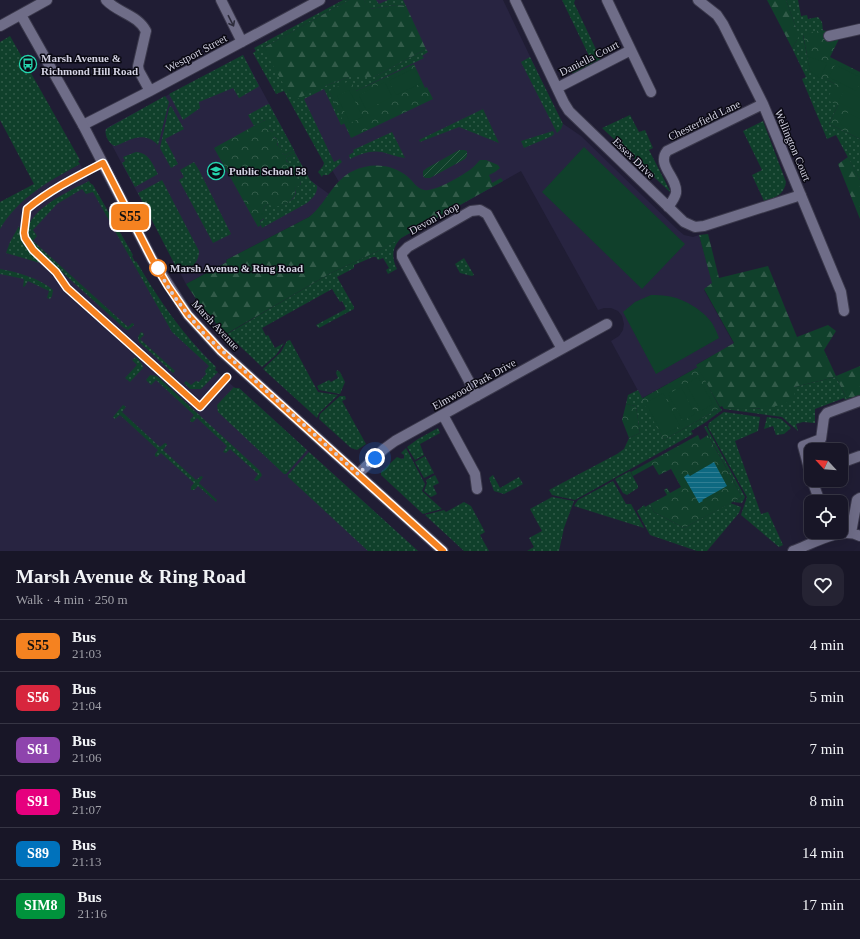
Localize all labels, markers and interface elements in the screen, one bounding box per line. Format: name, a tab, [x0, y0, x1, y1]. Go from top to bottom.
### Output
one-way arrow	[228, 15, 236, 27]
street label: Westport Street	[163, 32, 229, 74]
street label: Daniella Court	[557, 38, 621, 78]
place label: Marsh Avenue & Richmond Hill Road	[41, 52, 138, 77]
bus stop icon: Marsh Avenue & Richmond Hill Road	[18, 54, 38, 74]
street label: Chesterfield Lane	[666, 97, 742, 143]
street label: Wellington Court	[773, 107, 813, 183]
street label: Essex Drive	[611, 135, 657, 181]
school or university icon: Public School 58	[206, 161, 226, 181]
place label: Public School 58	[229, 165, 307, 177]
street label: Devon Loop	[407, 199, 462, 237]
line badge: S55	[107, 204, 153, 230]
text: S55	[119, 209, 141, 224]
marker: Marsh Avenue & Ring Road	[149, 259, 167, 277]
place label: Marsh Avenue & Ring Road	[170, 262, 303, 274]
street label: Marsh Avenue	[190, 298, 242, 352]
street label: Elmwood Park Drive	[430, 356, 518, 412]
north arrow	[804, 443, 848, 487]
map controls	[804, 443, 848, 539]
your location	[365, 448, 385, 468]
button: locate	[804, 495, 848, 539]
button: heart	[802, 564, 844, 606]
text: Marsh Avenue & Ring Road	[16, 566, 246, 587]
text: Walk · 4 min · 250 m	[16, 592, 128, 607]
text: Bus	[72, 629, 96, 645]
text: 4 min	[809, 637, 844, 653]
text: S55	[27, 638, 49, 653]
text: 21:03	[72, 646, 102, 661]
text: Bus	[72, 681, 96, 697]
text: 5 min	[809, 689, 844, 705]
text: S56	[27, 690, 49, 705]
text: 21:04	[72, 698, 102, 713]
text: Bus	[72, 733, 96, 749]
text: 7 min	[809, 741, 844, 757]
text: S61	[27, 742, 49, 757]
text: 21:06	[72, 750, 102, 765]
text: Bus	[72, 785, 96, 801]
text: 8 min	[809, 793, 844, 809]
text: S91	[27, 794, 49, 809]
text: 21:07	[72, 802, 102, 817]
text: Bus	[72, 837, 96, 853]
text: 14 min	[802, 845, 844, 861]
text: S89	[27, 846, 49, 861]
text: 21:13	[72, 854, 102, 869]
text: Bus	[77, 889, 102, 905]
text: 17 min	[802, 897, 844, 913]
text: SIM8	[24, 898, 57, 913]
text: 21:16	[77, 906, 107, 921]

